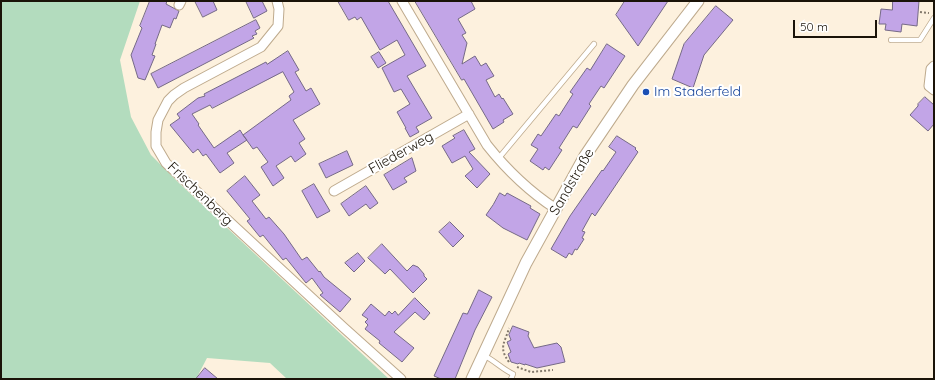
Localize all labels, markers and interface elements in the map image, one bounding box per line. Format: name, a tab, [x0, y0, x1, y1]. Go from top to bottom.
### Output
scale bar	[795, 12, 879, 38]
text: 50 m	[800, 19, 828, 34]
place label: Im Staderfeld	[654, 84, 741, 100]
marker: Im Staderfeld	[641, 87, 651, 97]
street label: Fliederweg	[366, 128, 436, 178]
street label: Sandstraße	[546, 146, 598, 218]
street label: Frischenberg	[164, 159, 236, 229]

